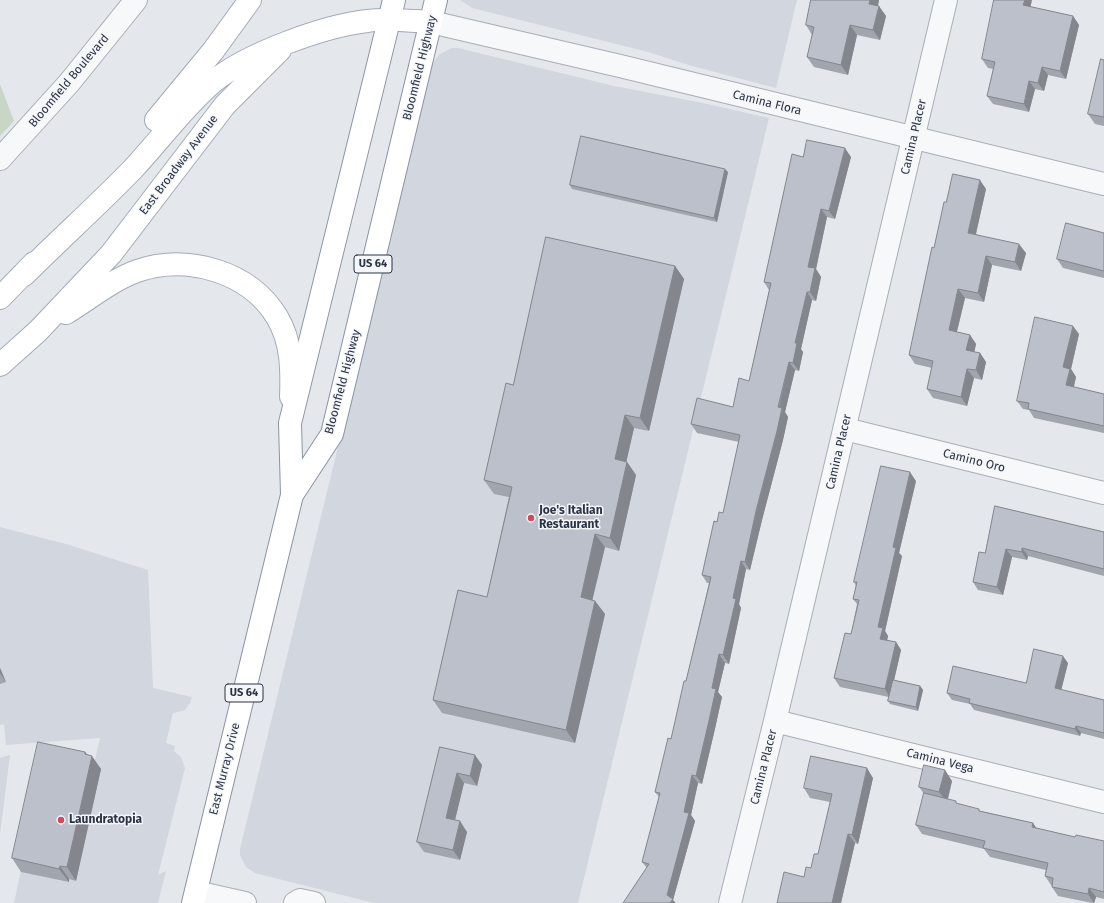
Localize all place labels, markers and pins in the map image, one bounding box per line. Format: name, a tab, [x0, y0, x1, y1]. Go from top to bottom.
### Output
place label: Joe's Italian Restaurant	[539, 504, 603, 532]
marker: Joe's Italian Restaurant	[526, 513, 536, 523]
place label: Laundratopia	[69, 813, 142, 827]
marker: Laundratopia	[56, 815, 66, 825]

